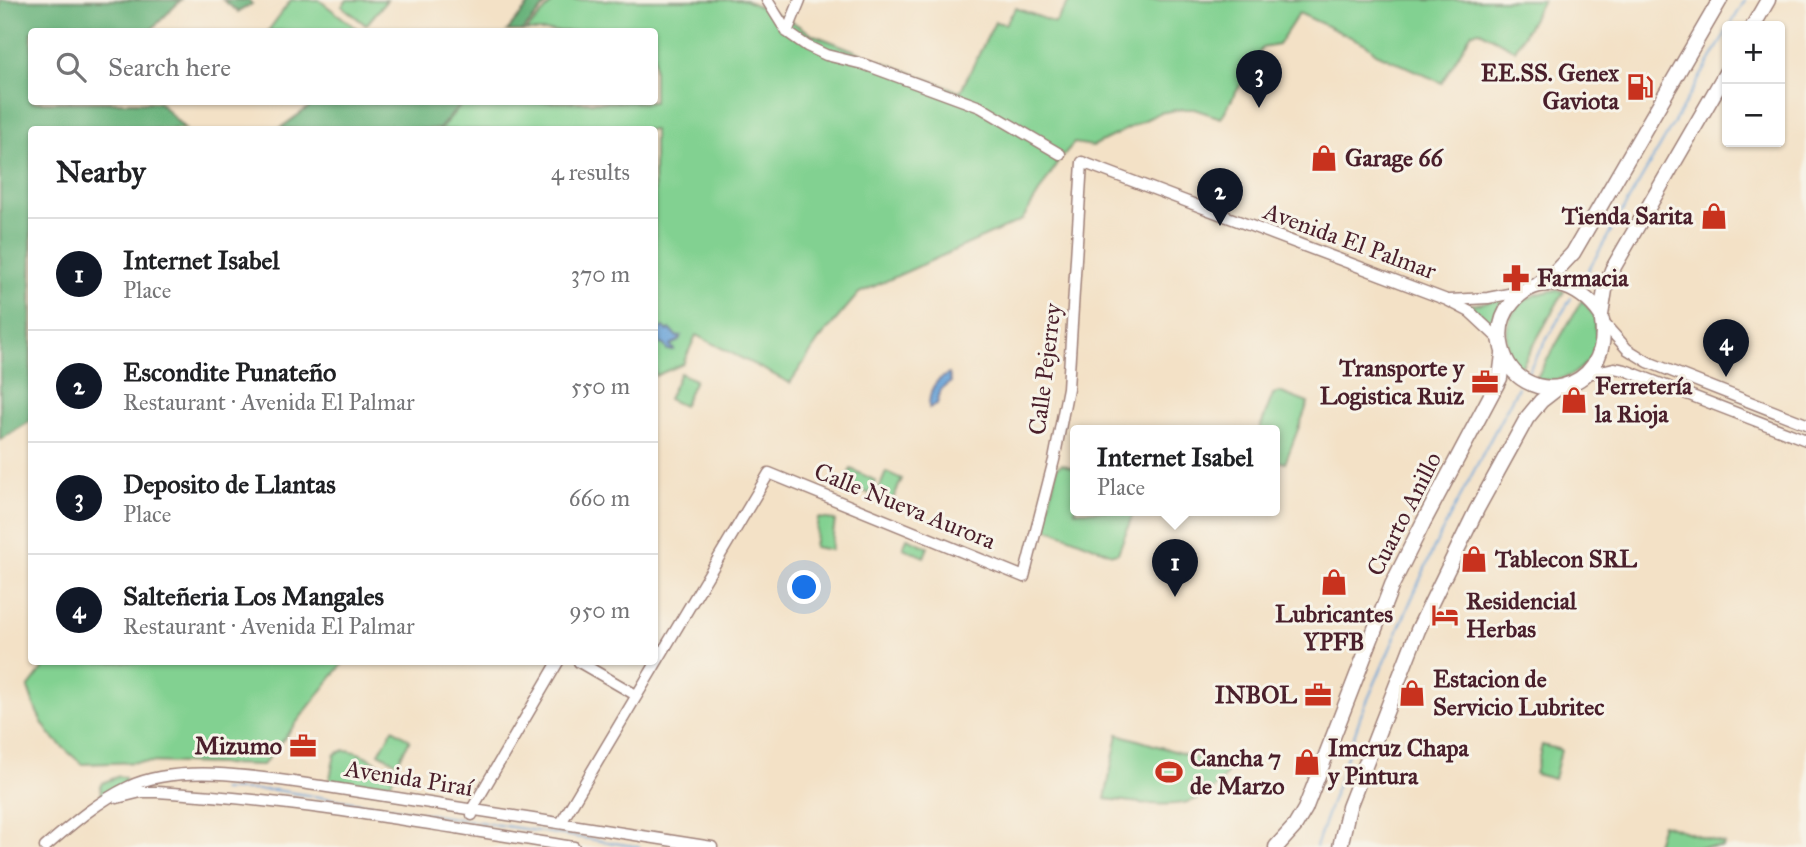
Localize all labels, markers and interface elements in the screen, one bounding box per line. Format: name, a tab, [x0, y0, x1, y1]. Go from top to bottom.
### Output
map controls	[1722, 21, 1785, 147]
button: +	[1722, 21, 1785, 84]
search box	[28, 28, 658, 105]
icon: search	[52, 48, 90, 86]
pin: 3	[1236, 50, 1282, 108]
text: Search here	[108, 51, 231, 83]
place label: EE.SS. Genex Gaviota	[1481, 58, 1620, 116]
fuel station icon: EE.SS. Genex Gaviota	[1625, 72, 1655, 102]
button: −	[1722, 84, 1785, 147]
shop icon: Garage 66	[1309, 143, 1339, 173]
place label: Garage 66	[1345, 143, 1444, 173]
text: Nearby	[56, 154, 146, 190]
text: 4 results	[551, 158, 630, 186]
pin: 2	[1197, 168, 1243, 226]
street label: Avenida El Palmar	[1259, 196, 1440, 286]
place label: Tienda Sarita	[1561, 201, 1694, 231]
shop icon: Tienda Sarita	[1699, 201, 1729, 231]
text: Internet Isabel	[123, 244, 279, 276]
text: 1	[74, 260, 84, 288]
text: 370 m	[571, 260, 630, 288]
pharmacy icon: Farmacia	[1501, 263, 1531, 293]
place label: Farmacia	[1537, 263, 1629, 293]
text: Place	[123, 276, 171, 304]
street label: Calle Pejerrey	[1022, 301, 1068, 437]
pin: 4	[1703, 319, 1749, 377]
place label: Transporte y Logistica Ruiz	[1320, 353, 1466, 411]
text: Escondite Punateño	[123, 356, 336, 388]
office icon: Transporte y Logistica Ruiz	[1470, 367, 1500, 397]
place label: Ferretería la Rioja	[1594, 371, 1693, 429]
text: 2	[73, 372, 85, 400]
text: 550 m	[571, 372, 630, 400]
shop icon: Ferretería la Rioja	[1559, 385, 1589, 415]
text: Restaurant · Avenida El Palmar	[123, 388, 415, 416]
popup	[1070, 425, 1280, 516]
text: Internet Isabel	[1097, 441, 1253, 473]
street label: Cuarto Anillo	[1360, 447, 1448, 581]
street label: Calle Nueva Aurora	[810, 456, 1001, 556]
text: Deposito de Llantas	[123, 468, 336, 500]
text: Place	[1097, 473, 1145, 501]
text: 3	[74, 484, 84, 512]
text: 660 m	[569, 484, 630, 512]
text: Place	[123, 500, 171, 528]
pin: 1	[1152, 539, 1198, 597]
shop icon: Tablecon SRL	[1459, 544, 1489, 574]
place label: Tablecon SRL	[1494, 544, 1637, 574]
shop icon: Lubricantes YPFB	[1319, 567, 1349, 597]
your location	[787, 570, 821, 604]
text: Salteñeria Los Mangales	[123, 580, 384, 612]
place label: Residencial Herbas	[1466, 586, 1577, 644]
text: 4	[73, 596, 85, 624]
text: 950 m	[569, 596, 630, 624]
place label: Lubricantes YPFB	[1275, 599, 1393, 657]
hotel icon: Residencial Herbas	[1430, 600, 1460, 630]
text: Restaurant · Avenida El Palmar	[123, 612, 415, 640]
place label: Estacion de Servicio Lubritec	[1433, 664, 1604, 722]
shop icon: Estacion de Servicio Lubritec	[1397, 678, 1427, 708]
place label: INBOL	[1215, 680, 1297, 710]
office icon: INBOL	[1303, 680, 1333, 710]
place label: Mizumo	[194, 731, 282, 761]
office icon: Mizumo	[288, 731, 318, 761]
place label: Imcruz Chapa y Pintura	[1327, 733, 1470, 791]
place label: Cancha 7 de Marzo	[1190, 743, 1284, 801]
shop icon: Imcruz Chapa y Pintura	[1292, 747, 1322, 777]
street label: Avenida Piraí	[342, 753, 477, 803]
sports icon: Cancha 7 de Marzo	[1154, 757, 1184, 787]

